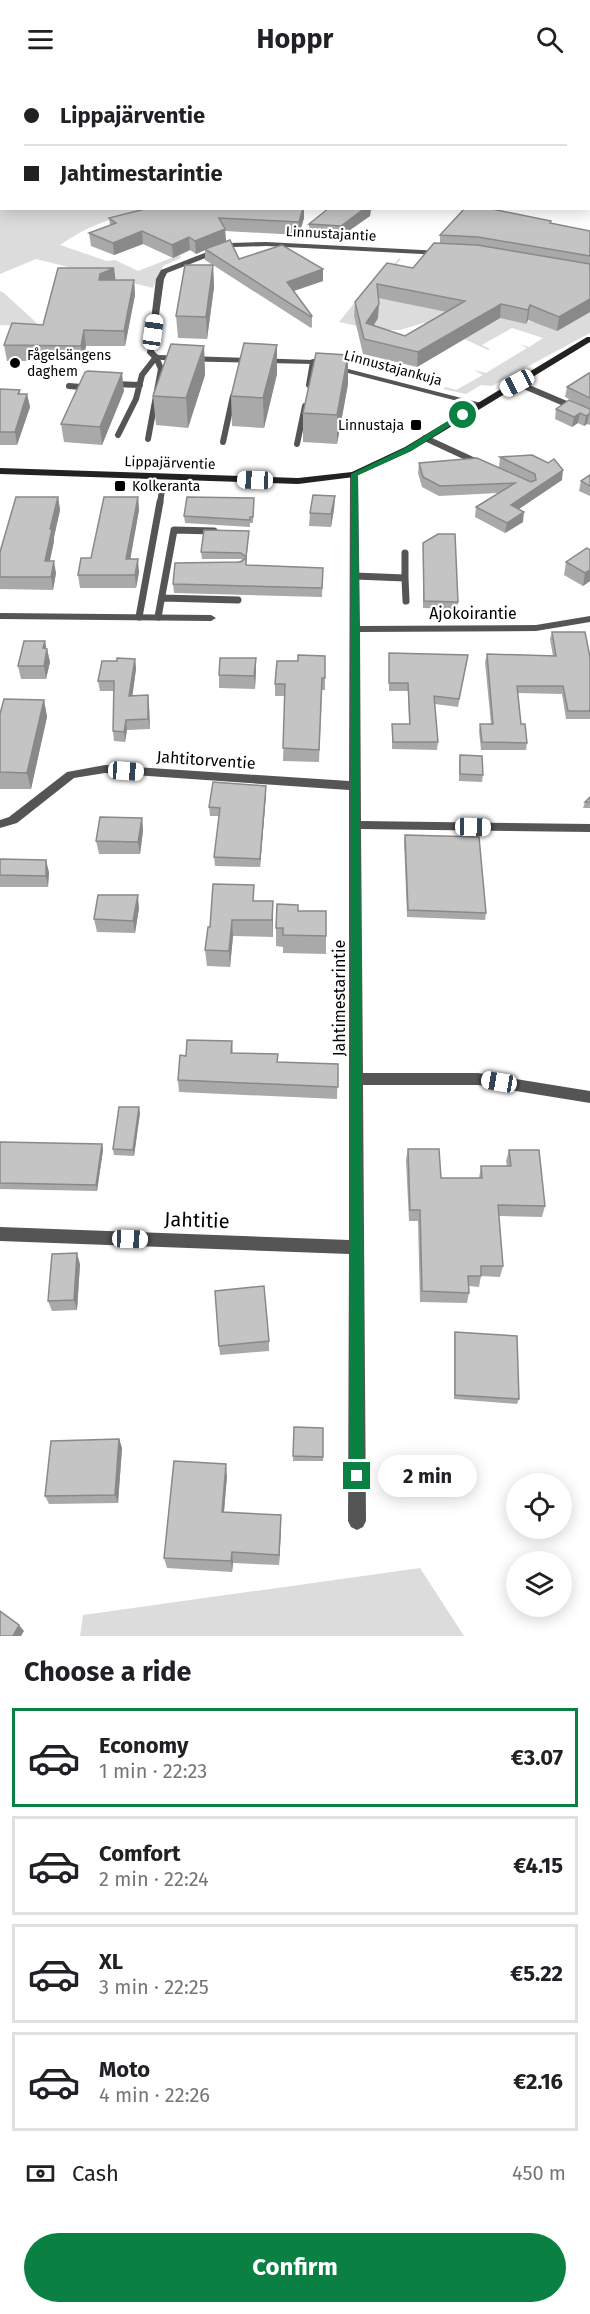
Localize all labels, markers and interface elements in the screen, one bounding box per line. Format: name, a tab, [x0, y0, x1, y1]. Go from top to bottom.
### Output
icon: menu	[24, 23, 57, 56]
text: Hoppr	[257, 23, 333, 55]
icon: search	[533, 23, 566, 56]
text: Lippajärventie	[60, 102, 205, 129]
text: Jahtimestarintie	[60, 160, 223, 187]
street label: Linnustajantie	[285, 223, 377, 245]
car	[142, 313, 164, 351]
place label: Fågelsängens daghem	[27, 347, 111, 380]
street label: Linnustajankuja	[342, 347, 444, 389]
marker: Fågelsängens daghem	[8, 356, 22, 370]
car	[497, 367, 537, 399]
route start	[449, 401, 476, 428]
place label: Linnustaja	[338, 417, 404, 434]
marker: Linnustaja	[409, 418, 423, 432]
street label: Lippajärventie	[124, 453, 216, 473]
car	[237, 470, 273, 490]
place label: Kolkeranta	[132, 478, 200, 495]
marker: Kolkeranta	[113, 479, 127, 493]
street label: Ajokoirantie	[429, 604, 517, 623]
street label: Jahtitorventie	[156, 747, 256, 773]
car	[107, 761, 145, 781]
car	[455, 818, 491, 836]
street label: Jahtimestarintie	[330, 940, 349, 1056]
car	[480, 1070, 518, 1094]
street label: Jahtitie	[164, 1207, 230, 1233]
car	[112, 1229, 148, 1249]
callout: 2 min	[378, 1455, 477, 1497]
route end	[343, 1462, 370, 1489]
text: 2 min	[403, 1464, 452, 1488]
map controls	[506, 1473, 572, 1617]
button: locate	[506, 1473, 572, 1539]
button: layers	[506, 1551, 572, 1617]
text: Choose a ride	[24, 1656, 191, 1688]
icon: car	[27, 1731, 81, 1785]
text: Economy	[99, 1732, 188, 1759]
text: €3.07	[511, 1744, 563, 1771]
text: 1 min · 22:23	[99, 1759, 207, 1783]
icon: car	[27, 1839, 81, 1893]
text: Comfort	[99, 1840, 180, 1867]
text: €4.15	[513, 1852, 563, 1879]
text: 2 min · 22:24	[99, 1867, 209, 1891]
icon: car	[27, 1947, 81, 2001]
text: XL	[99, 1948, 123, 1975]
text: €5.22	[510, 1960, 563, 1987]
text: 3 min · 22:25	[99, 1975, 209, 1999]
icon: car	[27, 2055, 81, 2109]
text: Moto	[99, 2056, 150, 2083]
text: €2.16	[513, 2068, 563, 2095]
text: 4 min · 22:26	[99, 2083, 210, 2107]
icon: cash	[24, 2157, 57, 2190]
text: Cash	[72, 2160, 119, 2187]
text: 450 m	[512, 2161, 566, 2185]
button: Confirm	[24, 2233, 566, 2302]

